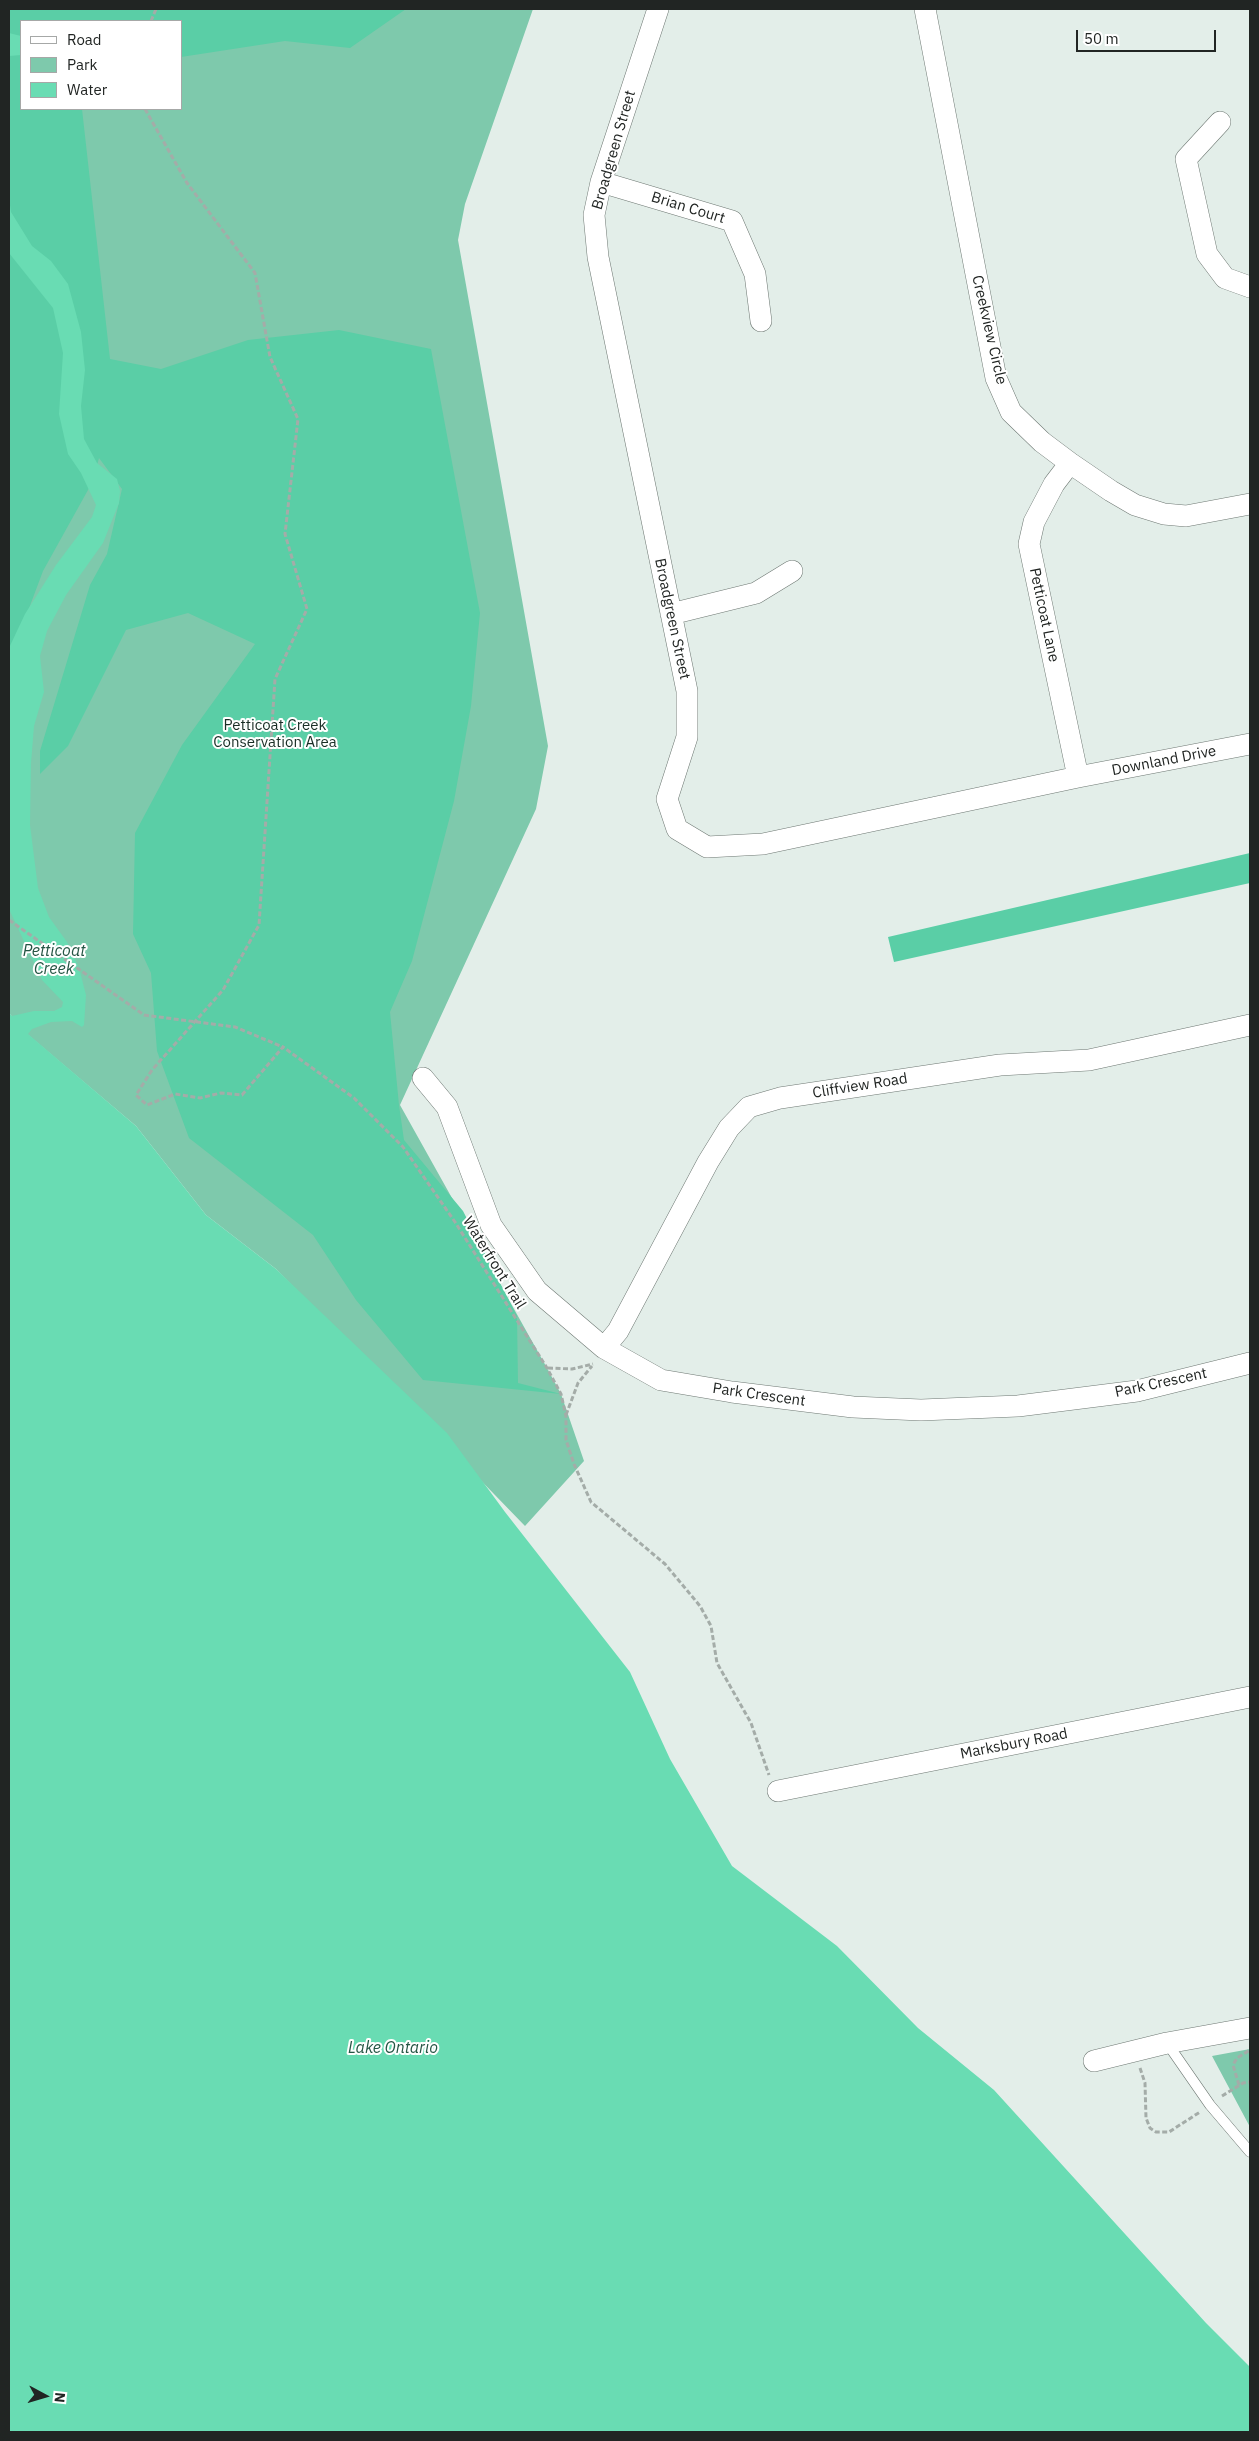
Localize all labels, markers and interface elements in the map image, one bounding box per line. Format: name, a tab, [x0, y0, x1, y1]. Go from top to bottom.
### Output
legend	[20, 20, 182, 110]
scale bar	[1079, 20, 1219, 52]
text: 50 m	[1084, 29, 1119, 48]
text: Road	[67, 30, 102, 49]
text: Park	[67, 55, 97, 74]
text: Water	[67, 80, 107, 99]
street label: Broadgreen Street	[588, 88, 640, 212]
street label: Brian Court	[649, 188, 727, 228]
street label: Creekview Circle	[968, 274, 1010, 386]
street label: Broadgreen Street	[650, 557, 694, 681]
street label: Petticoat Lane	[1025, 566, 1063, 664]
park label: Petticoat Creek Conservation Area	[213, 717, 337, 752]
street label: Downland Drive	[1110, 742, 1218, 780]
water label: Petticoat Creek	[23, 941, 85, 979]
street label: Cliffview Road	[811, 1070, 909, 1102]
street label: Waterfront Trail	[458, 1214, 530, 1312]
street label: Park Crescent	[1113, 1364, 1209, 1402]
street label: Park Crescent	[711, 1380, 807, 1410]
street label: Marksbury Road	[959, 1725, 1069, 1763]
water label: Lake Ontario	[348, 2038, 438, 2058]
north arrow	[20, 2371, 70, 2421]
text: N	[50, 2392, 69, 2404]

